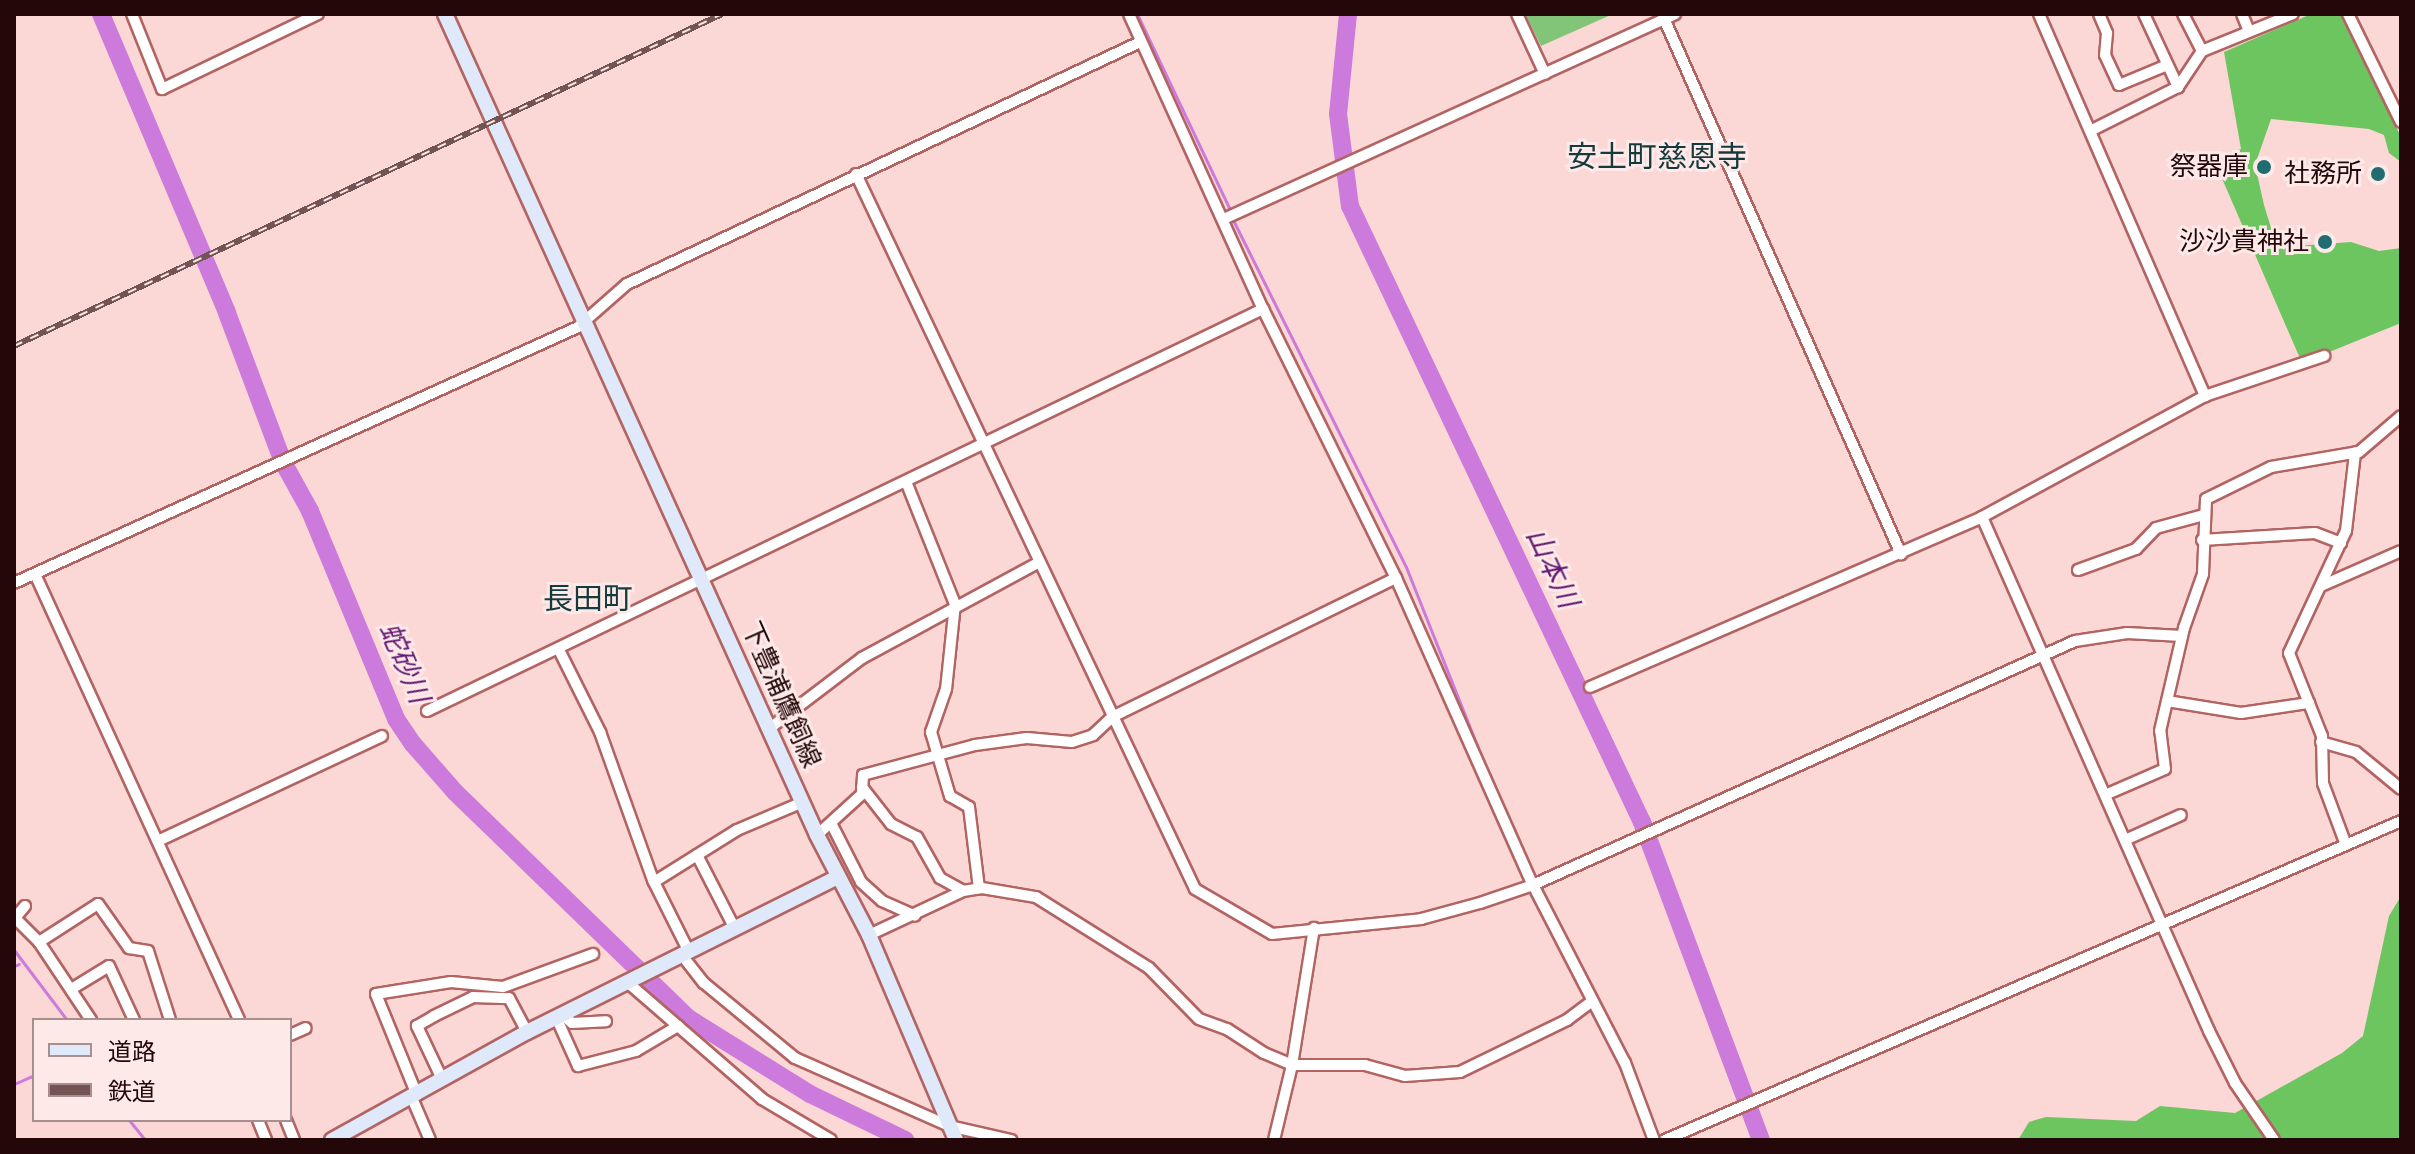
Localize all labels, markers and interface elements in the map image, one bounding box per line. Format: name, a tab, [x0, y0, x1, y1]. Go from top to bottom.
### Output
district label: 安土町慈恩寺	[1567, 139, 1747, 175]
place label: 祭器庫	[2170, 151, 2248, 183]
marker: 祭器庫	[2255, 158, 2273, 176]
place label: 社務所	[2284, 158, 2362, 190]
marker: 社務所	[2369, 165, 2387, 183]
place label: 沙沙貴神社	[2179, 226, 2309, 258]
marker: 沙沙貴神社	[2316, 233, 2334, 251]
water label: 山本川	[1519, 523, 1585, 613]
district label: 長田町	[543, 581, 633, 617]
street label: 下豊浦鷹飼線	[735, 617, 827, 773]
water label: 蛇砂川	[372, 618, 436, 708]
legend	[32, 1018, 292, 1122]
text: 道路	[108, 1035, 156, 1068]
text: 鉄道	[108, 1075, 156, 1108]

